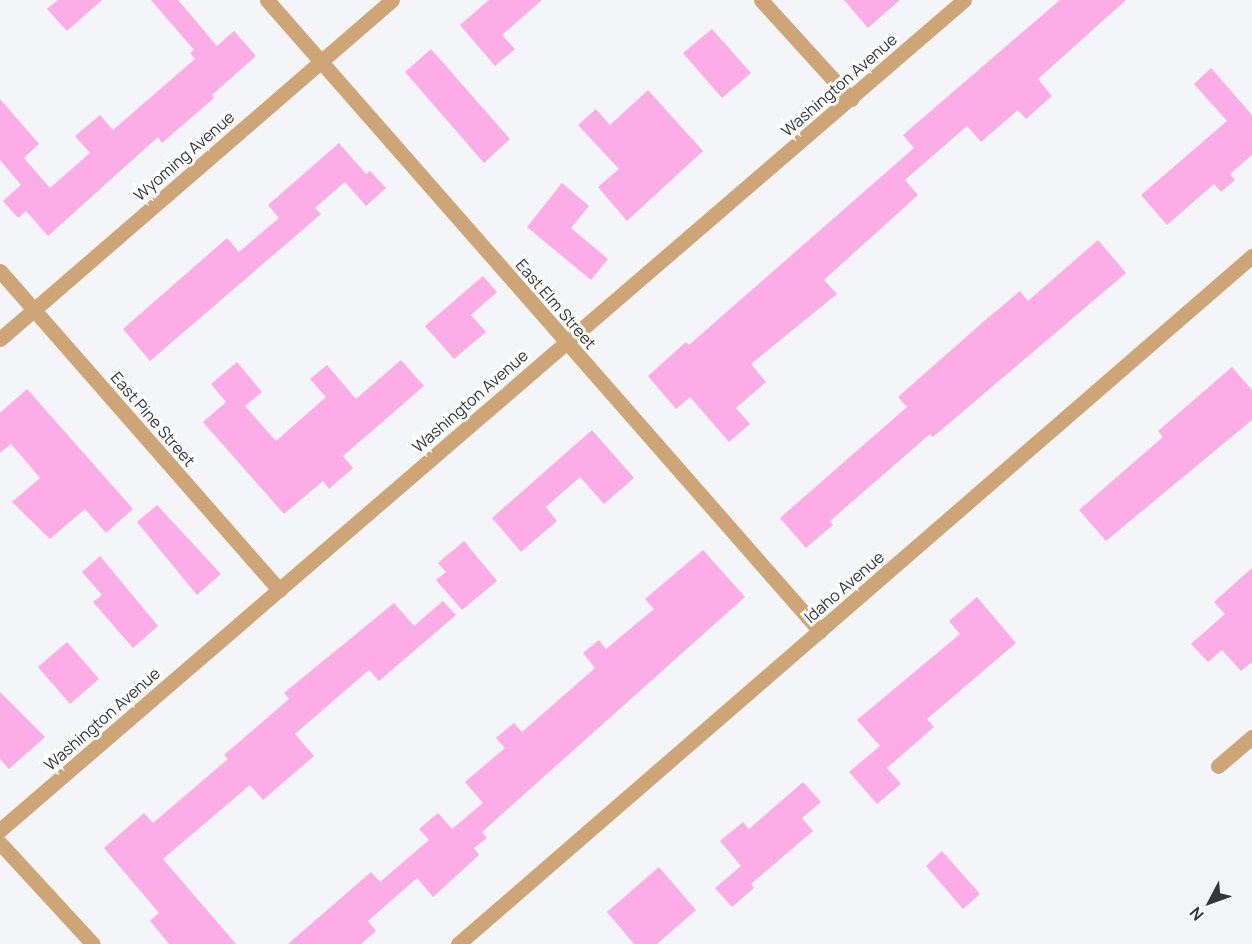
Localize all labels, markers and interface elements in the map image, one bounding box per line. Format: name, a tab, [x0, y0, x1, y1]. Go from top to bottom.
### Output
street label: Washington Avenue	[777, 30, 901, 140]
street label: Wyoming Avenue	[130, 107, 238, 205]
street label: East Elm Street	[512, 255, 600, 353]
street label: Washington Avenue	[408, 346, 532, 456]
street label: East Pine Street	[107, 368, 199, 470]
street label: Idaho Avenue	[800, 547, 888, 627]
street label: Washington Avenue	[40, 664, 164, 774]
north arrow	[1180, 872, 1240, 932]
text: N	[1184, 902, 1208, 925]

